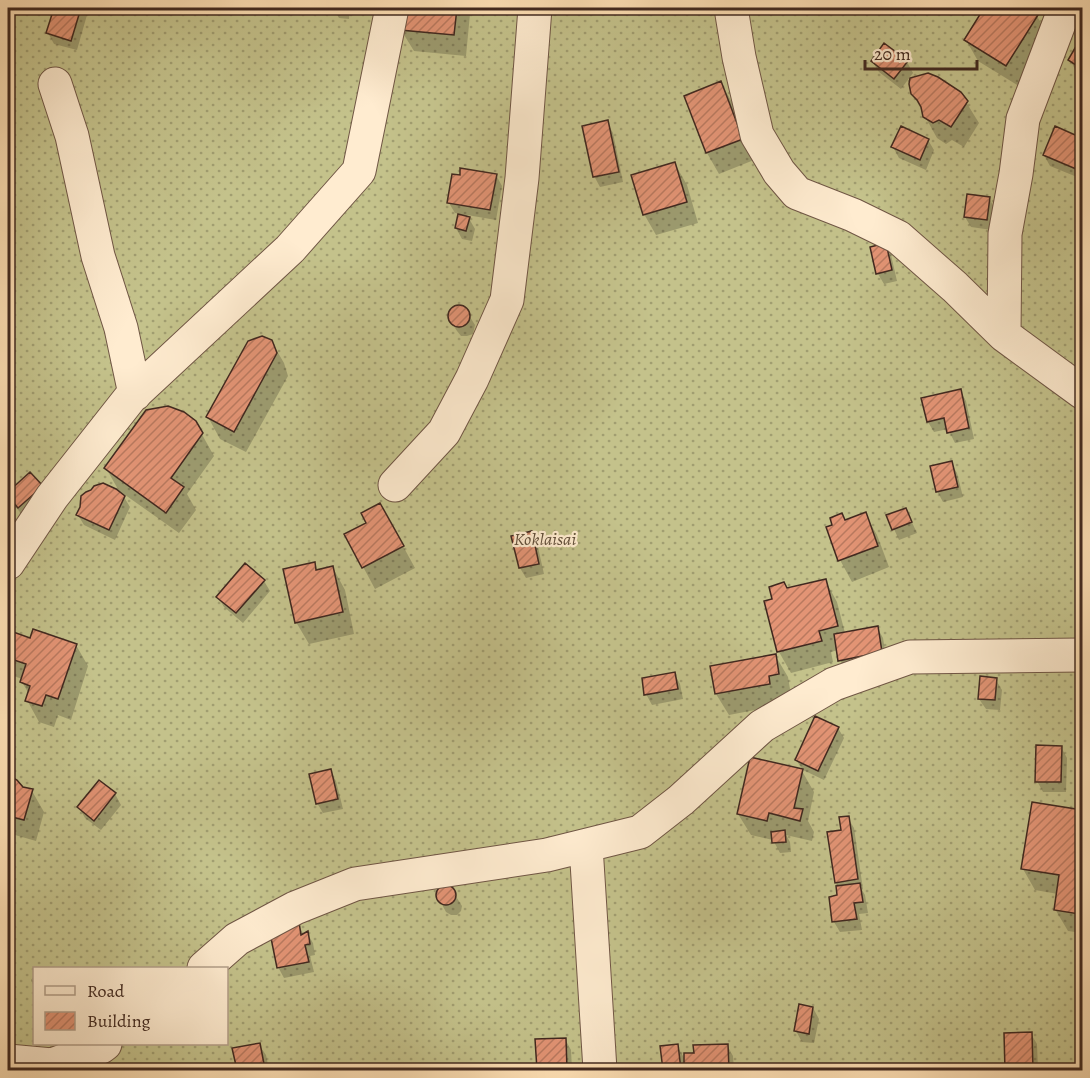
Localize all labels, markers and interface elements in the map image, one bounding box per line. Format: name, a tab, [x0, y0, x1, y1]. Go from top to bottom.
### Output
scale bar	[865, 33, 978, 71]
text: 20 m	[874, 42, 911, 66]
park label: Koklaisai	[514, 527, 576, 551]
legend	[33, 967, 228, 1045]
text: Road	[87, 979, 125, 1003]
text: Building	[87, 1009, 151, 1033]

